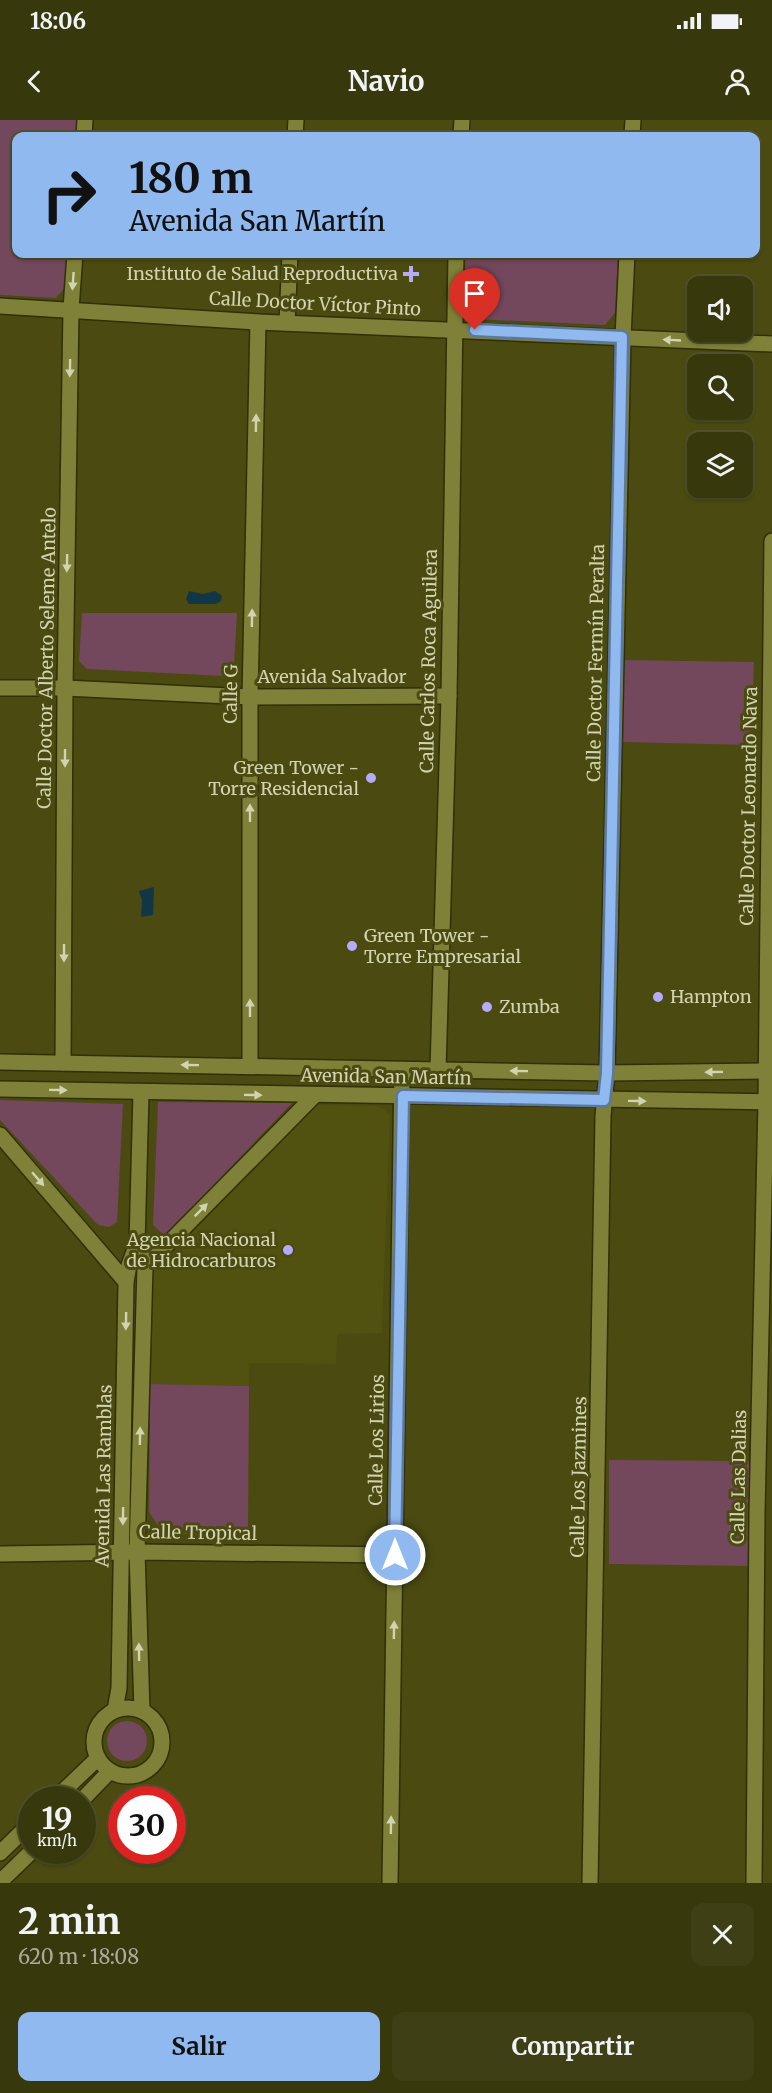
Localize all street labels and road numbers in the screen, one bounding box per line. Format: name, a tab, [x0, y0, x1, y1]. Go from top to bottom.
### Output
street label: Calle Doctor Víctor Pinto	[209, 286, 422, 321]
street label: Calle Doctor Alberto Seleme Antelo	[32, 507, 61, 809]
street label: Calle Doctor Fermín Peralta	[582, 543, 609, 782]
street label: Calle Carlos Roca Aguilera	[415, 548, 442, 773]
street label: Calle G	[218, 664, 243, 724]
street label: Avenida Salvador	[256, 665, 407, 688]
street label: Calle Doctor Leonardo Nava	[735, 686, 762, 926]
street label: Avenida San Martín	[299, 1063, 472, 1089]
street label: Calle Los Lirios	[364, 1374, 389, 1506]
street label: Avenida Las Ramblas	[90, 1384, 117, 1569]
street label: Calle Los Jazmines	[566, 1396, 591, 1558]
street label: Calle Las Dalias	[726, 1409, 751, 1544]
street label: Calle Tropical	[139, 1520, 258, 1545]

